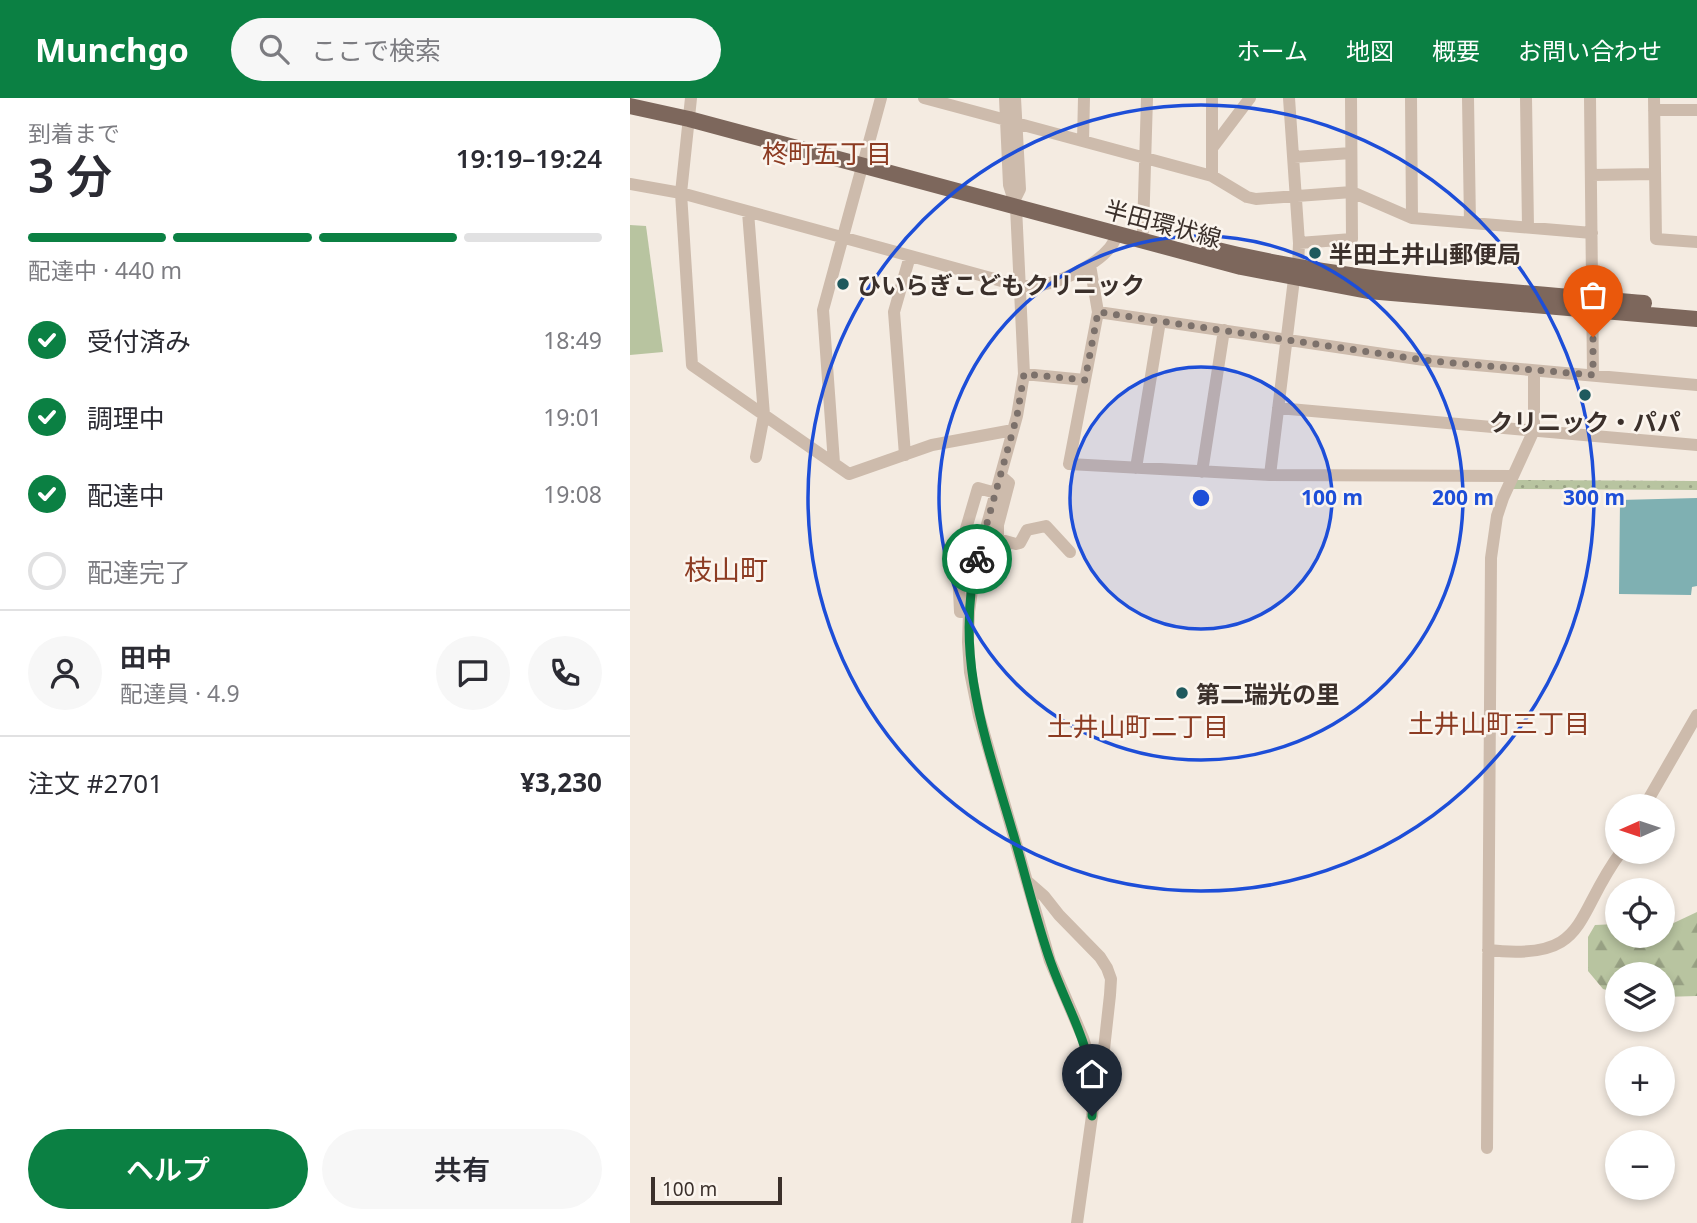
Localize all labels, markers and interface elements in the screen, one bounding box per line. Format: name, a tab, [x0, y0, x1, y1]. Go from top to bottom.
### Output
search box	[231, 18, 721, 81]
text: Munchgo	[35, 27, 189, 72]
icon: search	[255, 30, 293, 68]
text: ここで検索	[311, 32, 441, 68]
text: ホーム	[1237, 34, 1308, 67]
text: 地図	[1346, 34, 1394, 67]
text: 概要	[1432, 34, 1480, 67]
text: お問い合わせ	[1518, 34, 1662, 67]
text: 到着まで	[28, 117, 120, 149]
district label: 柊町五丁目	[762, 135, 892, 171]
text: 19:19–19:24	[456, 140, 602, 176]
text: 3 分	[28, 144, 112, 206]
street label: 半田環状線	[1101, 192, 1225, 254]
place label: 半田土井山郵便局	[1329, 237, 1521, 270]
marker: 半田土井山郵便局	[1307, 245, 1323, 261]
text: 配達中 · 440 m	[28, 254, 182, 286]
pin	[1563, 265, 1623, 337]
place label: ひいらぎこどもクリニック	[857, 268, 1145, 301]
marker: ひいらぎこどもクリニック	[835, 276, 851, 292]
icon: bag	[1574, 276, 1612, 314]
icon: check	[28, 321, 66, 359]
text: 受付済み	[87, 323, 191, 359]
text: 18:49	[543, 324, 602, 356]
marker: クリニック・パパ	[1577, 387, 1593, 403]
icon: check	[28, 398, 66, 436]
text: 調理中	[87, 400, 165, 436]
text: 19:01	[543, 401, 602, 433]
place label: クリニック・パパ	[1489, 405, 1681, 438]
icon: check	[28, 475, 66, 513]
text: 配達中	[87, 477, 165, 513]
text: 19:08	[543, 478, 602, 510]
text: 100 m	[1301, 483, 1363, 511]
text: 200 m	[1432, 483, 1494, 511]
text: 300 m	[1563, 483, 1625, 511]
centre of rings	[1189, 486, 1213, 510]
courier	[942, 524, 1012, 594]
icon: bike	[958, 540, 996, 578]
district label: 枝山町	[684, 550, 768, 588]
text: 配達完了	[87, 554, 191, 590]
button: person	[28, 636, 102, 710]
button: chat	[436, 636, 510, 710]
button: phone	[528, 636, 602, 710]
text: 田中	[120, 639, 172, 675]
text: 配達員 · 4.9	[120, 677, 240, 709]
place label: 第二瑞光の里	[1196, 677, 1340, 710]
marker: 第二瑞光の里	[1174, 685, 1190, 701]
district label: 土井山町三丁目	[1408, 705, 1590, 741]
district label: 土井山町二丁目	[1047, 708, 1229, 744]
text: ¥3,230	[520, 764, 602, 800]
text: 注文 #2701	[28, 765, 163, 801]
north arrow	[1605, 794, 1675, 864]
map controls	[1605, 794, 1675, 1200]
button: locate	[1605, 878, 1675, 948]
button: layers	[1605, 962, 1675, 1032]
pin	[1062, 1044, 1122, 1116]
button: +	[1605, 1046, 1675, 1116]
icon: home	[1073, 1055, 1111, 1093]
button: ヘルプ	[28, 1129, 308, 1209]
button: 共有	[322, 1129, 602, 1209]
button: −	[1605, 1130, 1675, 1200]
scale bar	[651, 1174, 782, 1206]
text: 100 m	[662, 1176, 717, 1202]

